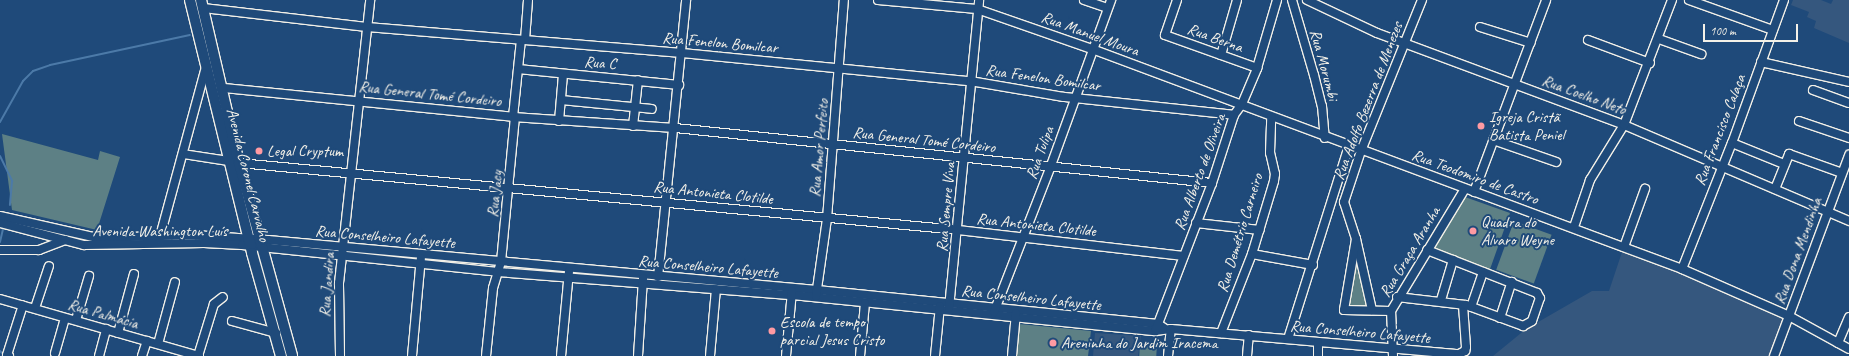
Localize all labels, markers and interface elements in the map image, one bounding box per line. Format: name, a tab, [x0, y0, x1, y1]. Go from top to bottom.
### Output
street label: Rua Manuel Moura	[1038, 7, 1142, 61]
scale bar	[1705, 16, 1800, 42]
street label: Rua Berna	[1185, 19, 1245, 57]
street label: Rua Adolfo Bezerra de Menezes	[1329, 20, 1407, 182]
text: 100 m	[1710, 23, 1736, 39]
street label: Rua Morumbi	[1305, 27, 1343, 103]
street label: Rua Fenelon Bomilcar	[662, 28, 778, 58]
street label: Rua C	[583, 52, 617, 74]
street label: Rua Fenelon Bomilcar	[985, 60, 1101, 96]
street label: Rua Coelho Neto	[1539, 71, 1629, 119]
street label: Rua Francisco Calaça	[1690, 72, 1750, 188]
street label: Rua General Tomé Cordeiro	[358, 77, 502, 111]
street label: Rua Amor Perfeito	[805, 98, 833, 198]
street label: Avenida Coronel Carvalho	[222, 106, 274, 244]
place label: Igreja Cristã Batista Peniel	[1489, 107, 1564, 145]
street label: Rua Alberto de Oliveira	[1170, 111, 1230, 233]
marker: Igreja Cristã Batista Peniel	[1476, 121, 1486, 131]
street label: Rua General Tomé Cordeiro	[852, 123, 996, 157]
street label: Rua Tulipa	[1022, 124, 1058, 182]
place label: Legal Cryptum	[267, 141, 344, 161]
street label: Rua Teodomiro de Castro	[1409, 145, 1541, 209]
marker: Legal Cryptum	[254, 146, 264, 156]
street label: Rua Sempre Viva	[933, 162, 959, 252]
street label: Rua Jacy	[483, 170, 507, 218]
street label: Rua Demétrio Carneiro	[1213, 171, 1267, 295]
street label: Rua Antonieta Clotilde	[652, 177, 774, 209]
street label: Rua Dona Mendinha	[1770, 195, 1826, 307]
street label: Rua Graça Aranha	[1375, 203, 1445, 301]
street label: Rua Antonieta Clotilde	[975, 209, 1097, 241]
place label: Quadra do Álvaro Weyne	[1481, 212, 1554, 250]
street label: Avenida Washington Luís	[92, 221, 228, 241]
street label: Rua Conselheiro Lafayette	[314, 221, 456, 253]
marker: Quadra do Álvaro Weyne	[1468, 226, 1478, 236]
street label: Rua Conselheiro Lafayette	[637, 251, 779, 283]
street label: Rua Jandira	[315, 252, 339, 318]
street label: Rua Conselheiro Lafayette	[960, 281, 1102, 315]
street label: Rua Palmácia	[65, 295, 141, 333]
place label: Escola de tempo parcial Jesus Cristo	[780, 312, 884, 350]
street label: Rua Conselheiro Lafayette	[1289, 316, 1431, 348]
marker: Escola de tempo parcial Jesus Cristo	[767, 326, 777, 336]
place label: Areninha do Jardim Iracema	[1061, 333, 1216, 353]
marker: Areninha do Jardim Iracema	[1048, 338, 1058, 348]

